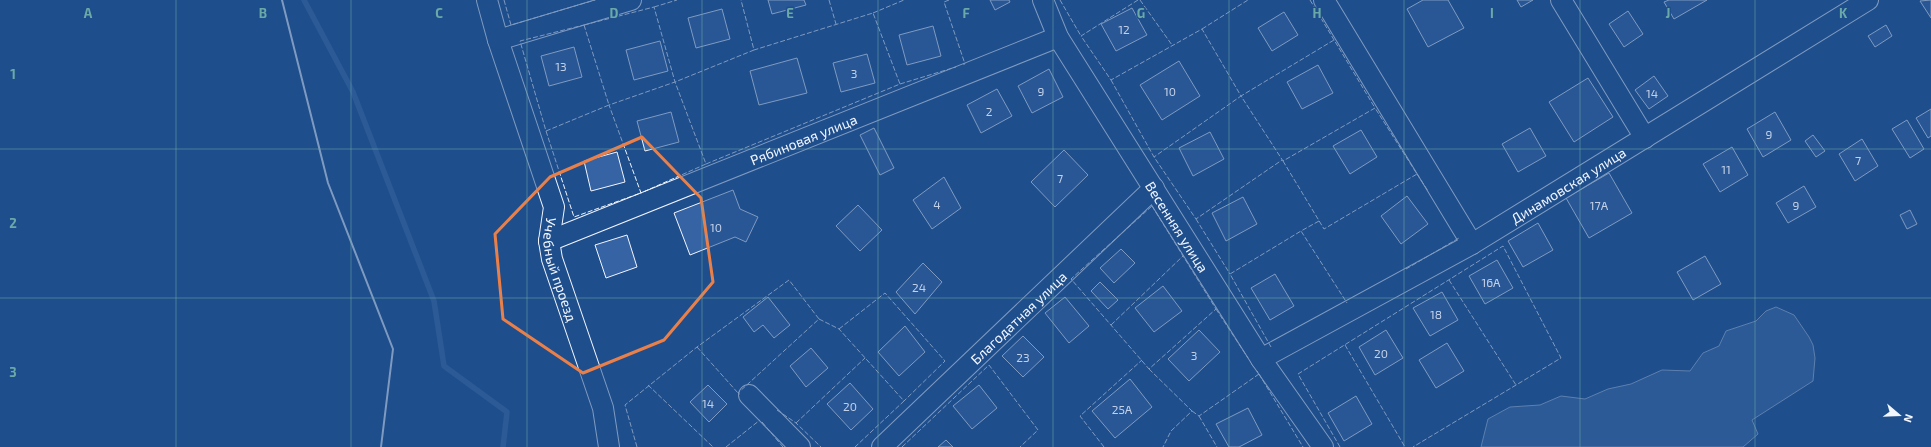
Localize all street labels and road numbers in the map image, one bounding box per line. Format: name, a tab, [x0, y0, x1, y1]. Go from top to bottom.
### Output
street label: Рябиновая улица	[747, 110, 859, 168]
street label: Динамовская улица	[1507, 143, 1629, 227]
street label: Весенняя улица	[1142, 178, 1213, 275]
street label: Учебный проезд	[540, 216, 581, 324]
street label: Благодатная улица	[966, 267, 1070, 367]

